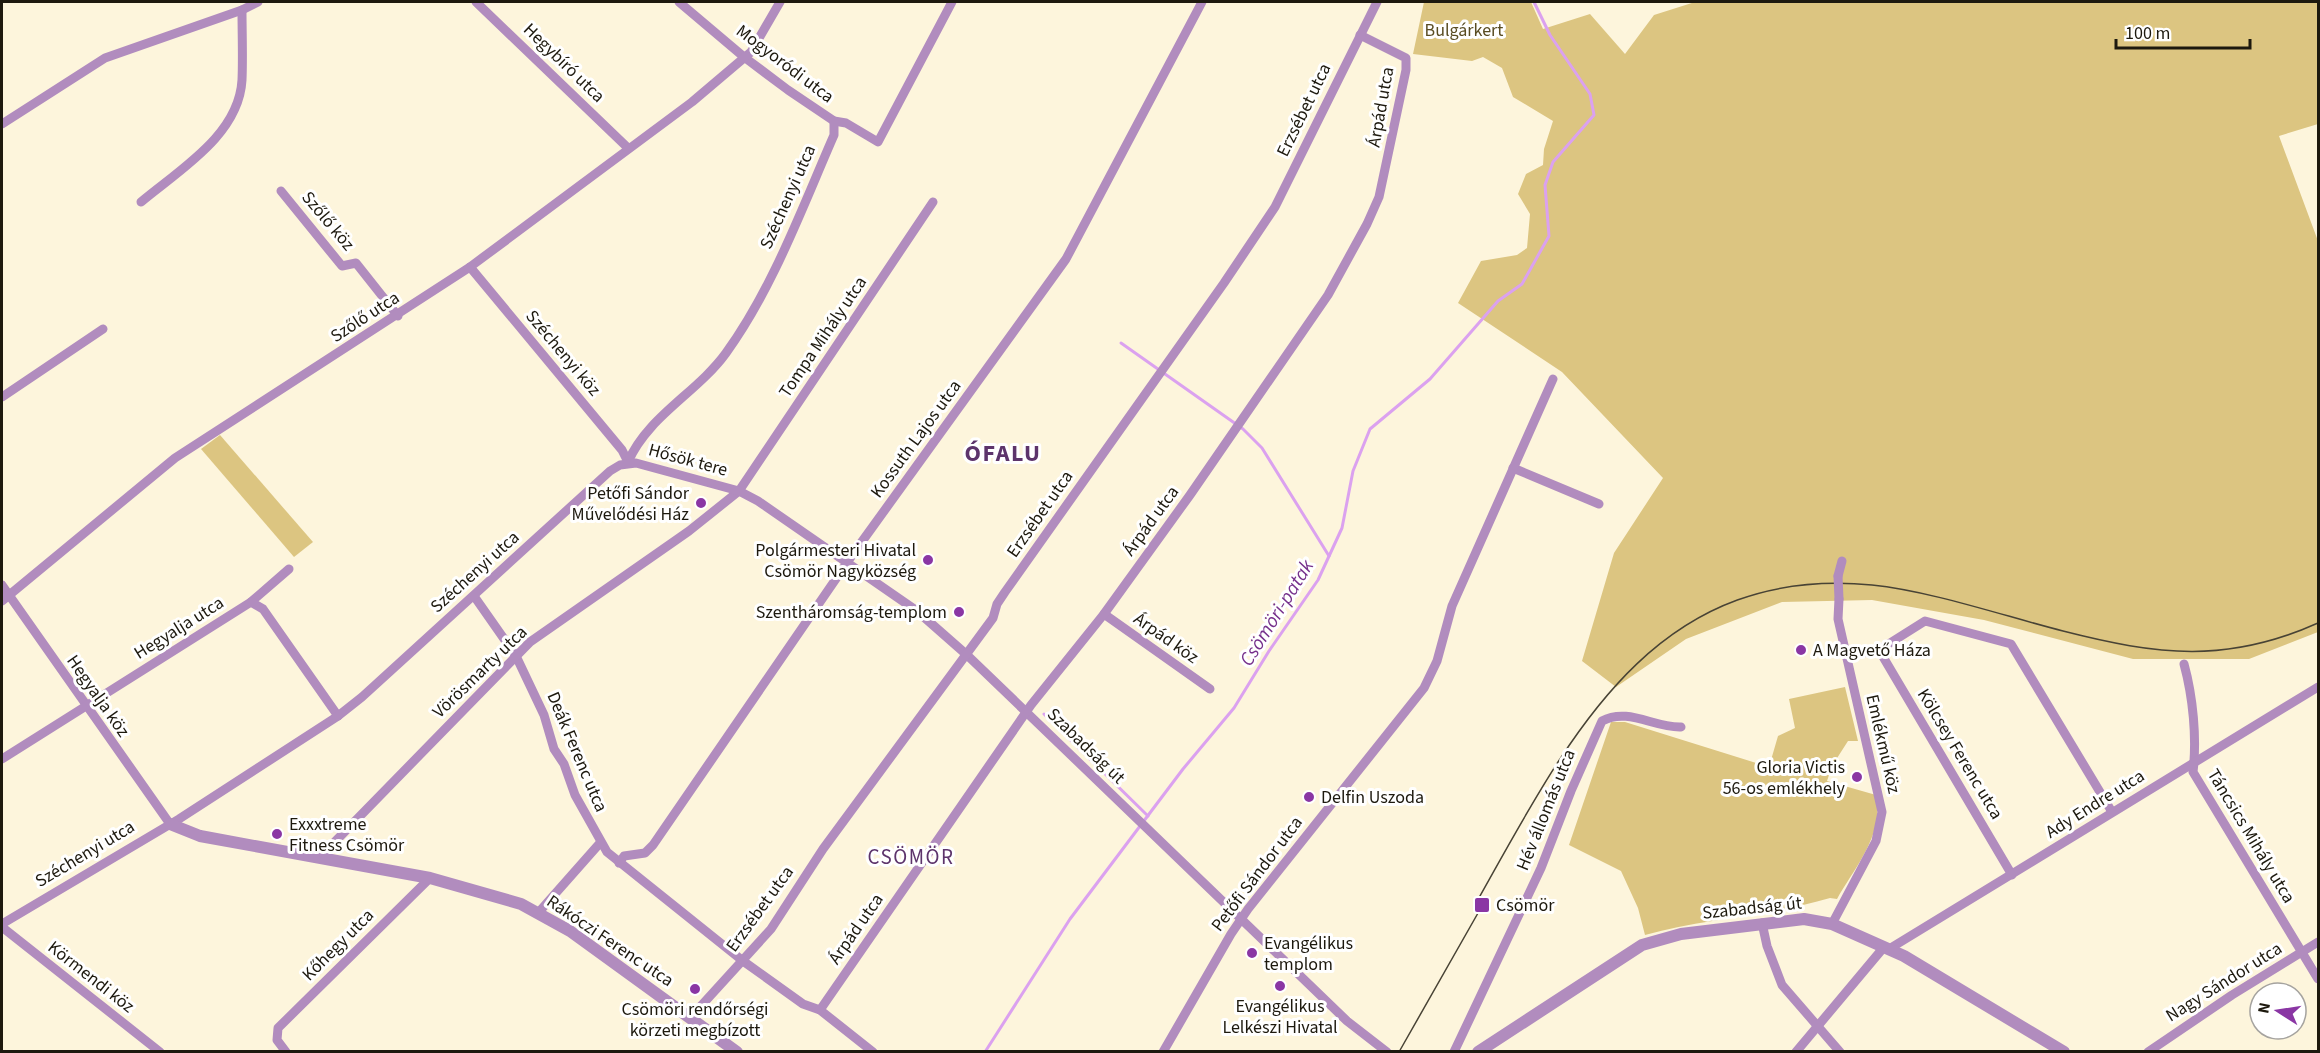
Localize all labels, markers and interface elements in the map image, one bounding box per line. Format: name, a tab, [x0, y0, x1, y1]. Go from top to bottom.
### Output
scale bar	[2116, 12, 2250, 50]
street label: Hegybíró utca	[518, 18, 610, 108]
park label: Bulgárkert	[1425, 18, 1503, 43]
street label: Mogyoródi utca	[731, 19, 839, 109]
text: 100 m	[2125, 21, 2170, 46]
street label: Erzsébet utca	[1271, 59, 1337, 161]
street label: Árpád utca	[1362, 65, 1400, 149]
street label: Széchenyi utca	[754, 141, 822, 253]
street label: Szőlő köz	[296, 186, 361, 256]
street label: Tompa Mihály utca	[773, 271, 873, 403]
street label: Szőlő utca	[326, 285, 404, 349]
street label: Széchenyi köz	[520, 305, 607, 402]
street label: Kossuth Lajos utca	[865, 375, 967, 503]
district label: ÓFALU	[965, 436, 1041, 471]
street label: Hősök tere	[646, 437, 730, 483]
street label: Erzsébet utca	[1001, 466, 1079, 562]
place label: Petőfi Sándor Művelődési Ház	[572, 481, 690, 527]
street label: Árpád utca	[1117, 481, 1185, 561]
marker: Petőfi Sándor Művelődési Ház	[694, 496, 708, 510]
street label: Széchenyi utca	[425, 525, 525, 619]
place label: Polgármesteri Hivatal Csömör Nagyközség	[755, 538, 916, 584]
marker: Polgármesteri Hivatal Csömör Nagyközség	[921, 553, 935, 567]
water label: Csömöri-patak	[1233, 554, 1321, 672]
street label: Hegyalja utca	[129, 590, 229, 666]
place label: Szentháromság-templom	[756, 600, 947, 625]
marker: Szentháromság-templom	[952, 605, 966, 619]
street label: Árpád köz	[1128, 606, 1204, 670]
street label: Vörösmarty utca	[427, 620, 533, 724]
place label: A Magvető Háza	[1813, 638, 1931, 663]
marker: A Magvető Háza	[1794, 643, 1808, 657]
street label: Hegyalja köz	[61, 650, 136, 742]
street label: Kölcsey Ferenc utca	[1911, 684, 2009, 824]
street label: Deák Ferenc utca	[540, 688, 614, 816]
street label: Emlékmű köz	[1859, 692, 1907, 796]
street label: Szabadság út	[1041, 702, 1131, 790]
street label: Hév állomás utca	[1510, 746, 1582, 874]
place label: Gloria Victis 56-os emlékhely	[1723, 755, 1846, 801]
street label: Ady Endre utca	[2041, 764, 2149, 844]
street label: Táncsics Mihály utca	[2201, 764, 2301, 908]
marker: Gloria Victis 56-os emlékhely	[1850, 770, 1864, 784]
place label: Delfin Uszoda	[1321, 785, 1424, 810]
marker: Delfin Uszoda	[1302, 790, 1316, 804]
street label: Petőfi Sándor utca	[1205, 811, 1309, 937]
place label: Exxxtreme Fitness Csömör	[289, 812, 405, 858]
street label: Széchenyi utca	[31, 814, 139, 894]
marker: Exxxtreme Fitness Csömör	[270, 827, 284, 841]
district label: CSÖMÖR	[868, 842, 954, 872]
street label: Erzsébet utca	[720, 861, 800, 957]
street label: Rákóczi Ferenc utca	[541, 889, 679, 993]
street label: Árpád utca	[822, 889, 890, 969]
street label: Szabadság út	[1701, 890, 1803, 926]
place label: Csömör	[1496, 893, 1555, 918]
marker: Csömör	[1473, 896, 1491, 914]
street label: Kőhegy utca	[296, 903, 380, 987]
place label: Evangélikus templom	[1264, 931, 1353, 977]
street label: Körmendi köz	[42, 935, 140, 1019]
street label: Nagy Sándor utca	[2162, 938, 2286, 1026]
marker: Evangélikus templom	[1245, 946, 1259, 960]
marker: Evangélikus Lelkészi Hivatal	[1273, 979, 1287, 993]
north arrow	[2248, 981, 2308, 1041]
marker: Csömöri rendőrségi körzeti megbízott	[688, 982, 702, 996]
place label: Evangélikus Lelkészi Hivatal	[1222, 994, 1338, 1040]
place label: Csömöri rendőrségi körzeti megbízott	[621, 997, 769, 1043]

